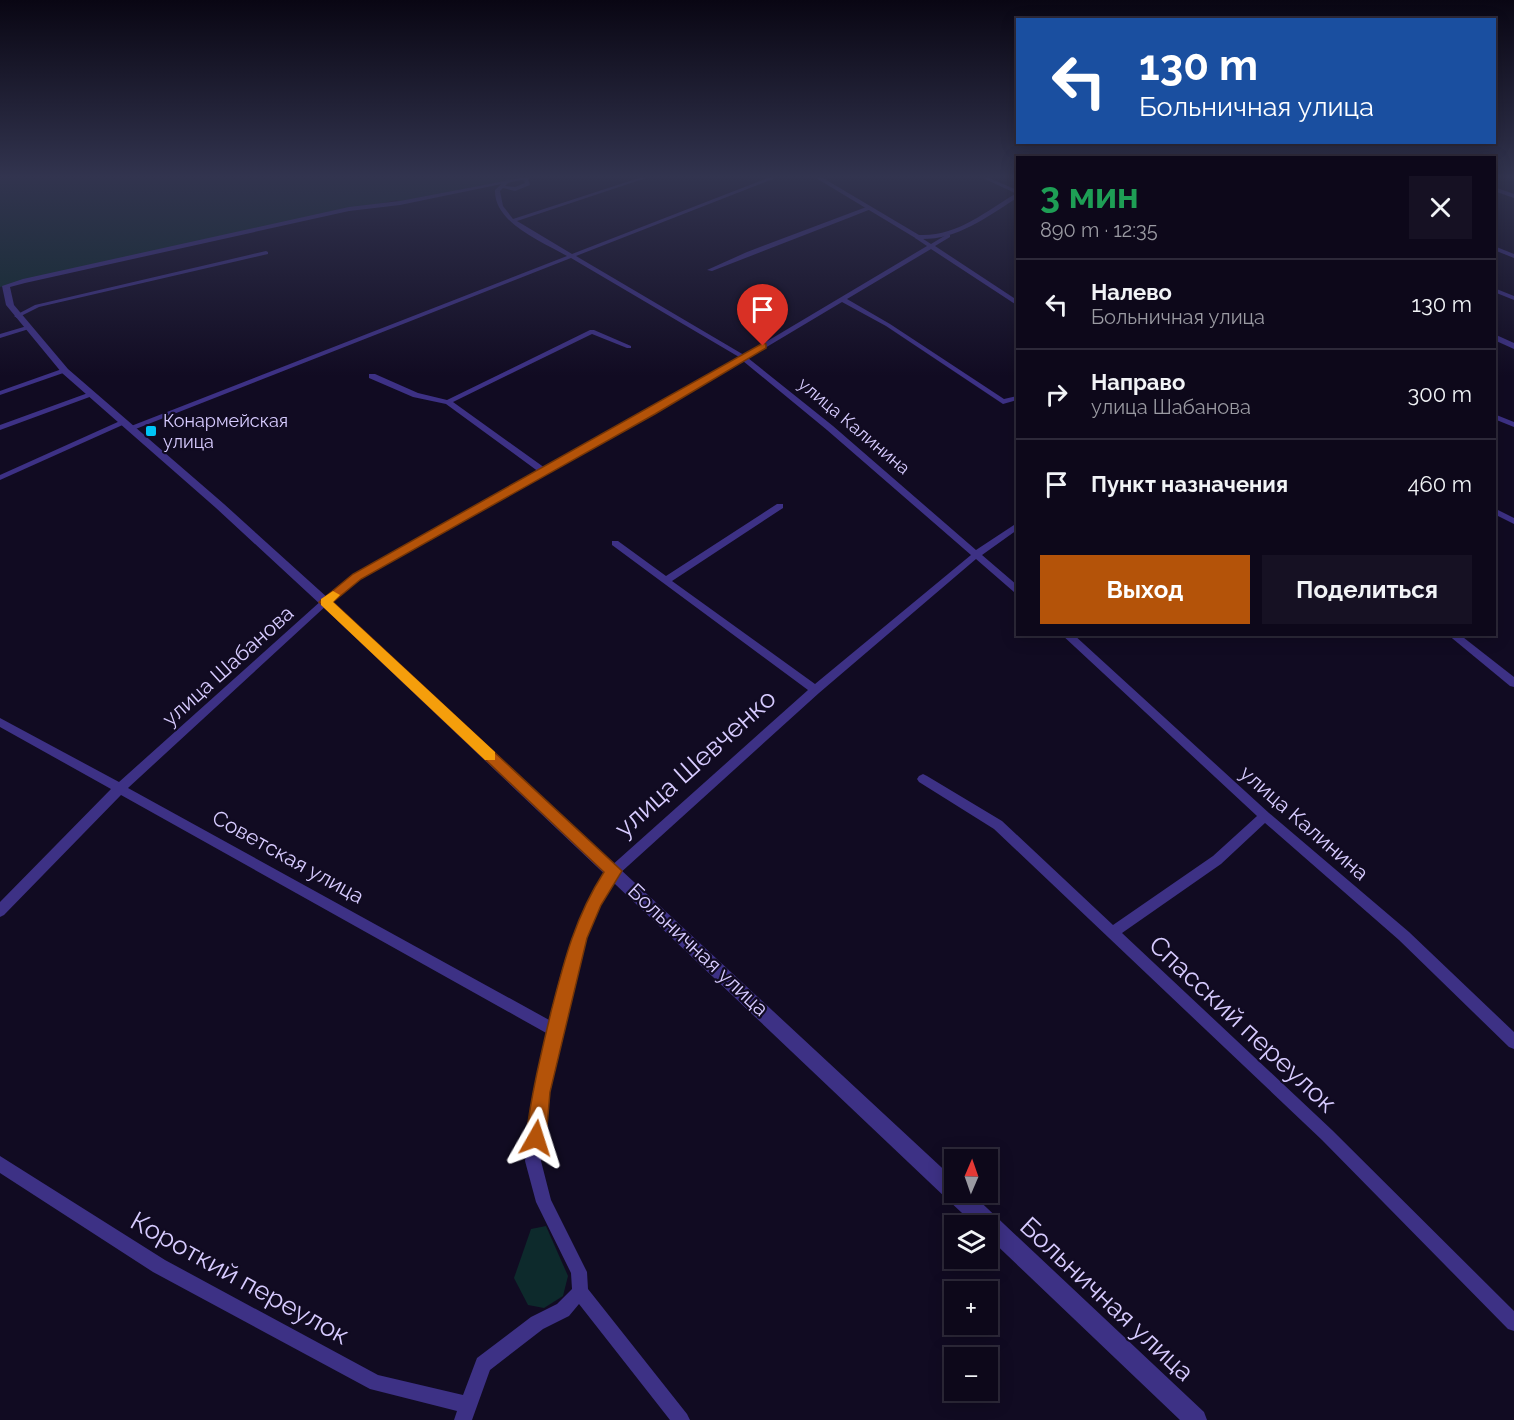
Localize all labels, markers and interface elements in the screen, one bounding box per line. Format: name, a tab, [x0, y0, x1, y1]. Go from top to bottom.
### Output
text: 130 m	[1139, 41, 1258, 90]
icon: left	[1040, 42, 1118, 120]
text: Больничная улица	[1139, 91, 1374, 122]
text: 3 мин	[1040, 174, 1139, 216]
button: close	[1409, 176, 1472, 239]
text: 890 m · 12:35	[1040, 218, 1158, 242]
text: Налево	[1091, 279, 1172, 305]
pin	[737, 284, 788, 346]
icon: left	[1040, 288, 1073, 321]
text: 130 m	[1412, 291, 1472, 317]
icon: arrive	[746, 293, 779, 326]
text: Больничная улица	[1091, 305, 1265, 329]
text: Направо	[1091, 369, 1185, 395]
street label: улица Калинина	[794, 373, 914, 478]
icon: right	[1040, 378, 1073, 411]
text: 300 m	[1407, 381, 1472, 407]
text: улица Шабанова	[1091, 395, 1251, 419]
place label: Конармейская улица	[163, 410, 288, 452]
marker: Конармейская улица	[144, 424, 158, 438]
icon: arrive	[1040, 468, 1073, 501]
text: Пункт назначения	[1091, 471, 1288, 497]
text: 460 m	[1407, 471, 1472, 497]
button: Выход	[1040, 555, 1250, 624]
button: Поделиться	[1262, 555, 1472, 624]
street label: улица Шабанова	[157, 600, 298, 731]
street label: улица Шевченко	[608, 683, 782, 843]
street label: улица Калинина	[1235, 760, 1374, 885]
street label: Советская улица	[208, 805, 368, 909]
street label: Больничная улица	[623, 878, 774, 1021]
street label: Спасский переулок	[1143, 929, 1343, 1119]
position arrow	[504, 1106, 568, 1170]
north arrow	[944, 1149, 998, 1203]
map controls	[944, 1149, 998, 1401]
street label: Короткий переулок	[126, 1206, 354, 1350]
street label: Больничная улица	[1014, 1211, 1200, 1387]
button: layers	[944, 1215, 998, 1269]
button: +	[944, 1281, 998, 1335]
button: −	[944, 1347, 998, 1401]

